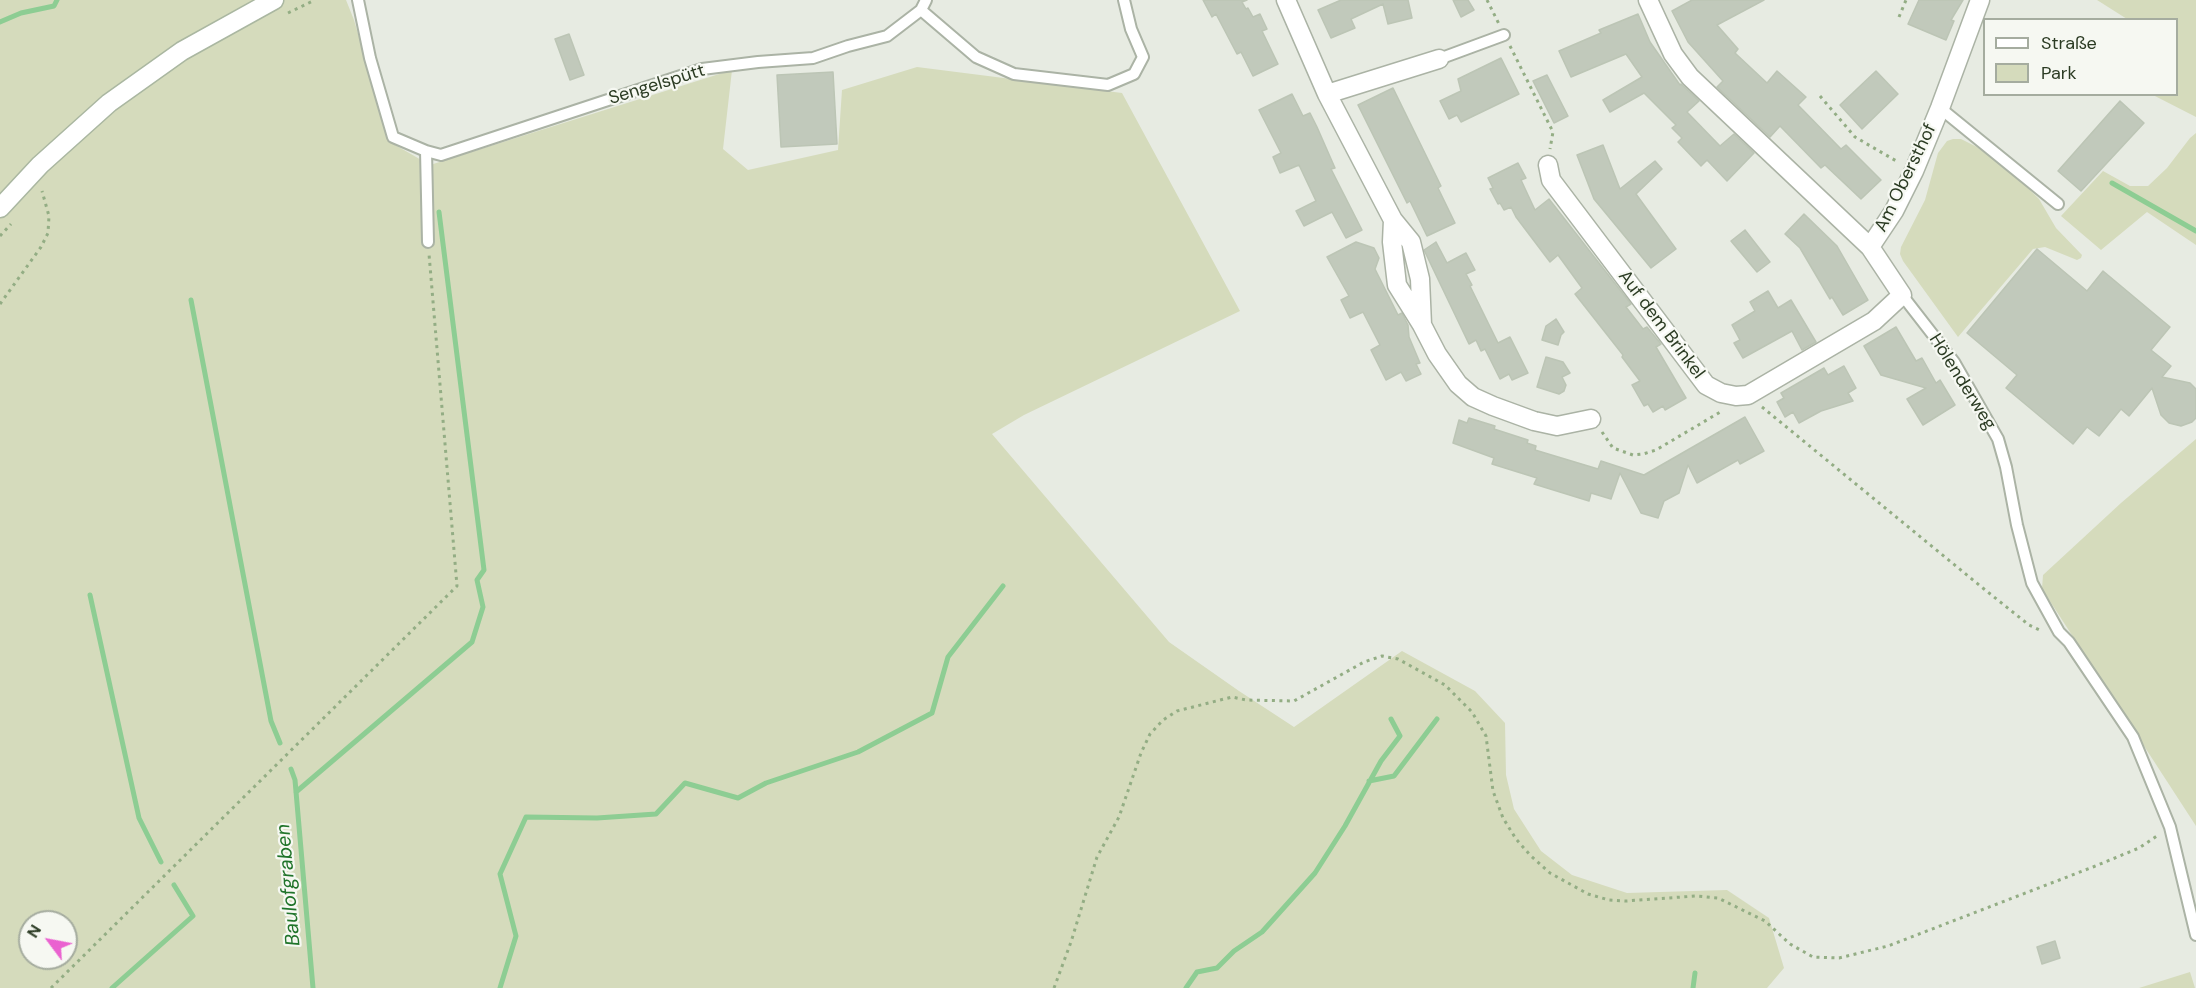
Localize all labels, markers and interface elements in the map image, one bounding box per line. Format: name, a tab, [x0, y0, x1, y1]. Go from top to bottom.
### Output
legend	[1983, 18, 2178, 96]
text: Straße	[2041, 31, 2097, 55]
street label: Sengelspütt	[606, 60, 708, 110]
text: Park	[2041, 61, 2077, 85]
street label: Am Obersthof	[1870, 120, 1942, 236]
street label: Auf dem Brinkel	[1613, 267, 1709, 383]
street label: Hölenderweg	[1924, 330, 2000, 434]
water label: Baulofgraben	[272, 823, 306, 947]
north arrow	[18, 910, 78, 970]
text: N	[22, 921, 46, 942]

